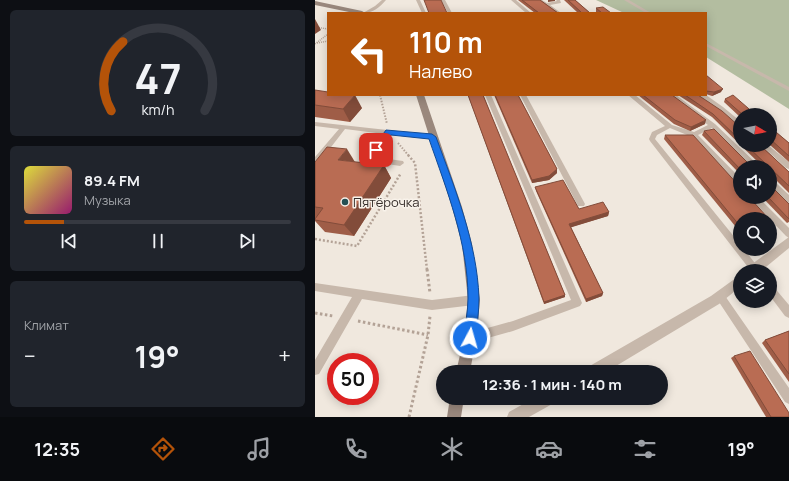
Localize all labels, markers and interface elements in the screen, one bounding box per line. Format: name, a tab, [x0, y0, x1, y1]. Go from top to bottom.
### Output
text: 110 m	[409, 23, 483, 61]
icon: left	[343, 28, 395, 80]
text: 47	[134, 50, 181, 106]
text: Налево	[409, 59, 473, 83]
text: km/h	[141, 99, 174, 118]
north arrow	[733, 108, 777, 152]
map controls	[733, 108, 777, 308]
pin	[359, 133, 393, 167]
icon: arrive	[365, 139, 387, 161]
button: sound	[733, 160, 777, 204]
text: 89.4 FM	[84, 170, 140, 191]
text: Музыка	[84, 191, 131, 209]
place label: Пятёрочка	[353, 193, 419, 211]
marker: Пятёрочка	[340, 197, 350, 207]
button: search	[733, 212, 777, 256]
icon: previous	[58, 230, 80, 252]
icon: pause	[147, 230, 169, 252]
icon: next	[236, 230, 258, 252]
button: layers	[733, 264, 777, 308]
text: Климат	[24, 316, 69, 334]
position arrow	[449, 317, 491, 359]
text: 19°	[134, 336, 180, 377]
text: −	[24, 341, 36, 371]
text: +	[278, 341, 291, 371]
speed limit sign: 50	[327, 353, 379, 405]
text: 12:36 · 1 мин · 140 m	[482, 374, 622, 395]
icon: directions	[149, 435, 177, 463]
icon: music	[245, 435, 273, 463]
icon: phone	[342, 435, 370, 463]
icon: climate	[438, 435, 466, 463]
icon: car	[535, 435, 563, 463]
icon: filters	[631, 435, 659, 463]
text: 12:35	[34, 437, 80, 461]
text: 19°	[728, 437, 755, 461]

